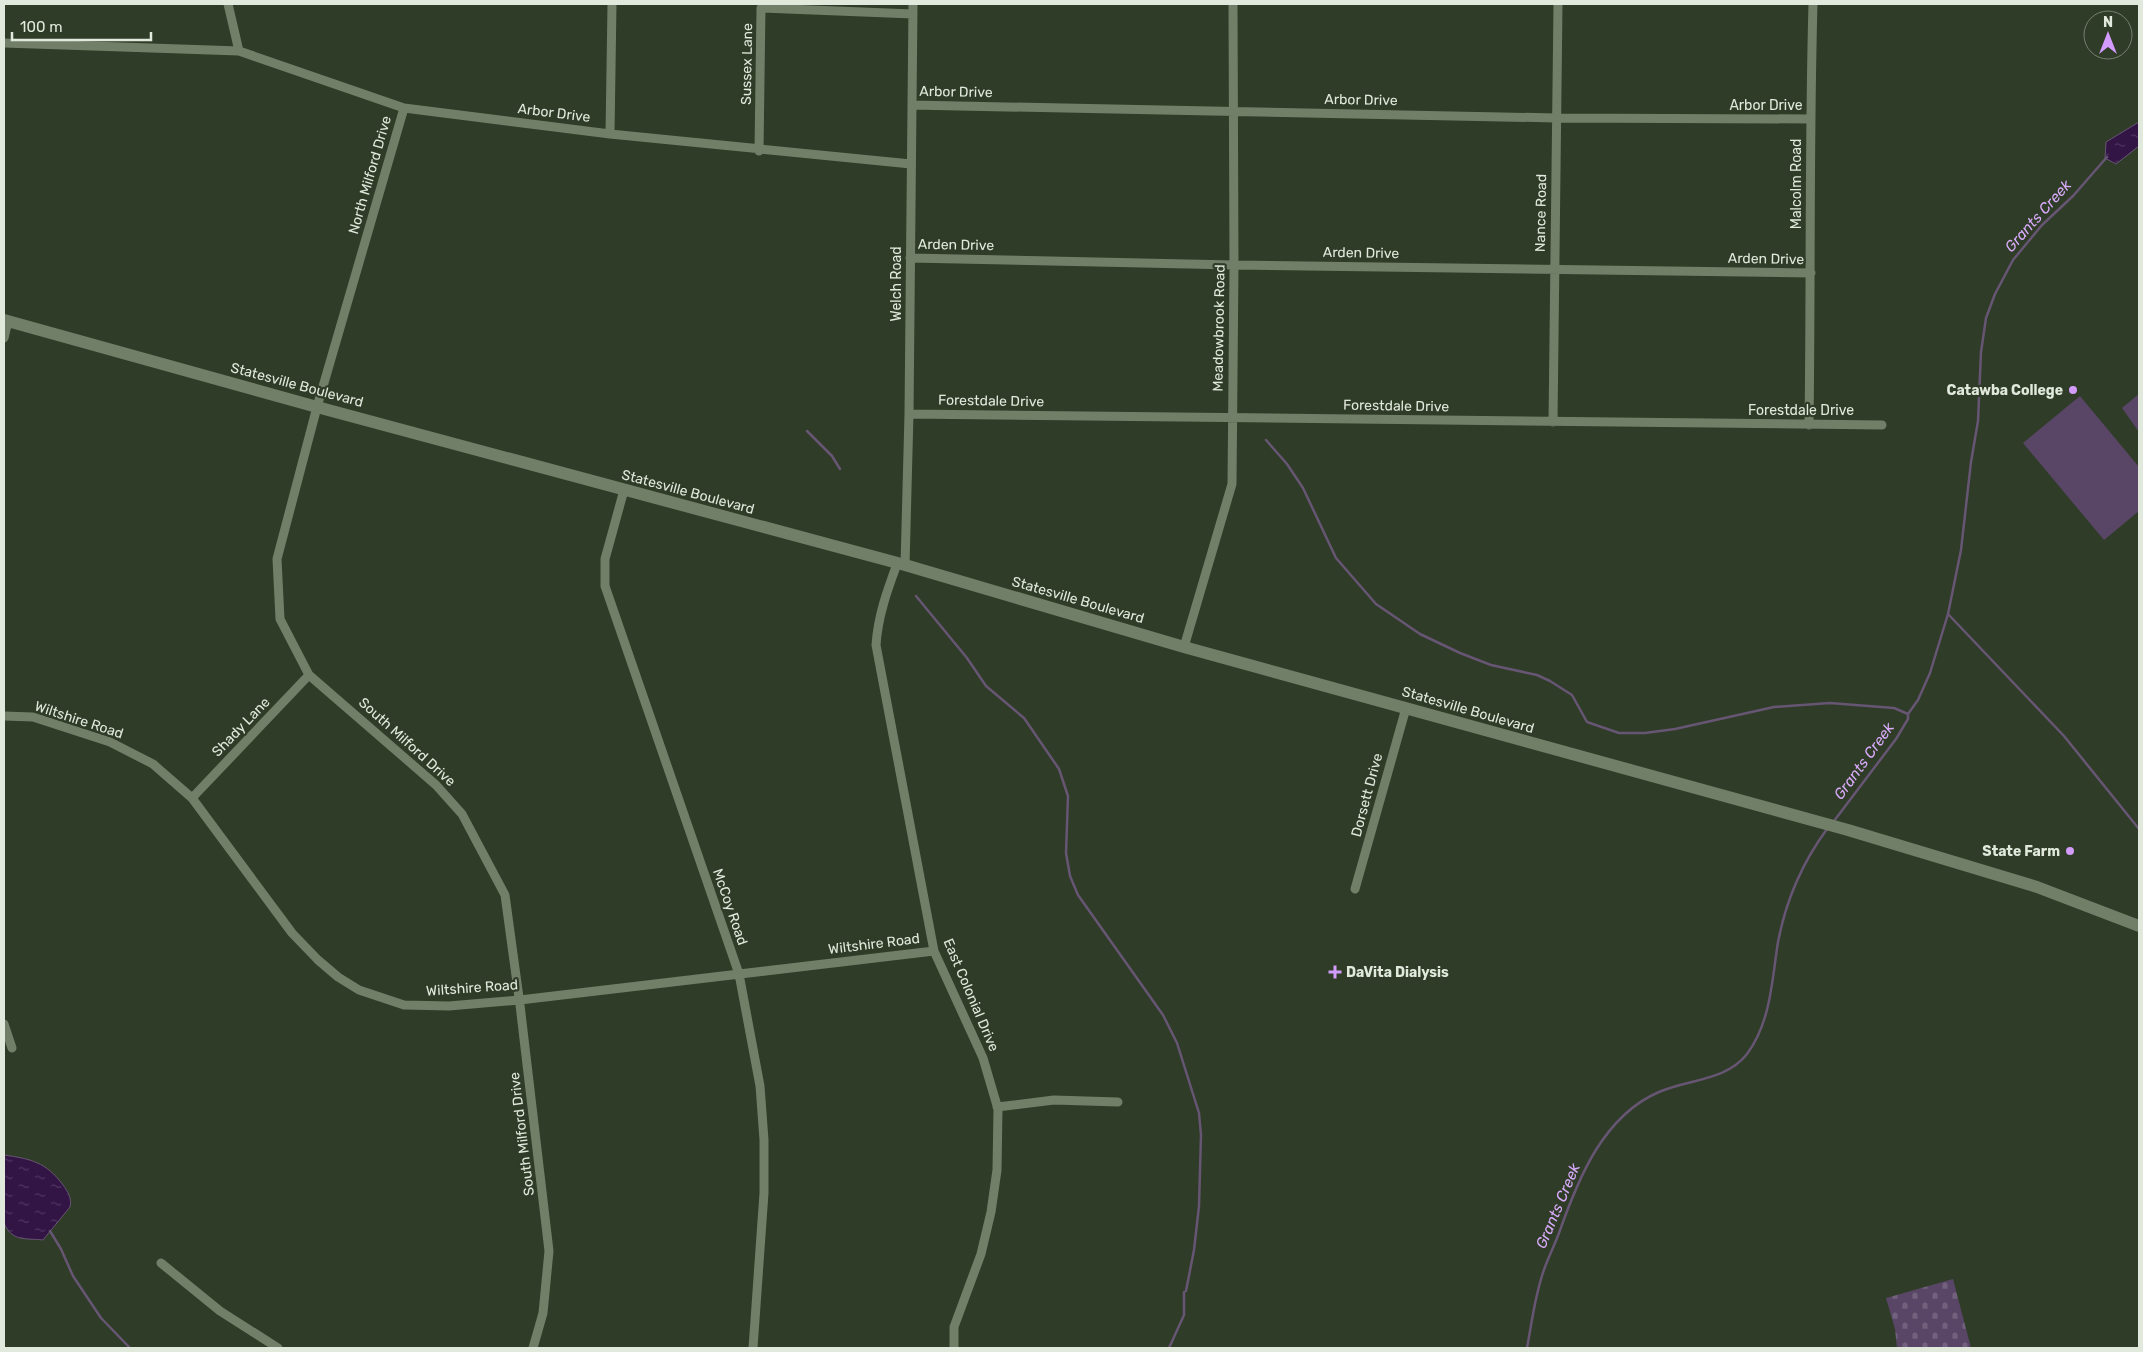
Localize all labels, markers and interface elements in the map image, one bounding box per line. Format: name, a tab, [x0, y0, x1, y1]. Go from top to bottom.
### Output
scale bar	[12, 10, 151, 42]
north arrow	[2083, 10, 2133, 60]
text: N	[2103, 14, 2113, 31]
text: 100 m	[20, 18, 62, 36]
street label: Sussex Lane	[738, 23, 756, 105]
street label: Arbor Drive	[919, 83, 993, 101]
street label: Arbor Drive	[1324, 91, 1398, 109]
street label: Arbor Drive	[1729, 97, 1803, 114]
street label: Arbor Drive	[517, 100, 592, 126]
street label: North Milford Drive	[345, 114, 395, 236]
street label: Malcolm Road	[1788, 139, 1805, 229]
street label: Nance Road	[1532, 174, 1550, 252]
water label: Grants Creek	[2001, 176, 2075, 256]
street label: Arden Drive	[918, 236, 994, 254]
street label: Arden Drive	[1323, 244, 1399, 262]
street label: Welch Road	[888, 246, 905, 322]
street label: Arden Drive	[1728, 250, 1804, 268]
street label: Meadowbrook Road	[1209, 264, 1229, 392]
street label: Statesville Boulevard	[229, 359, 365, 411]
place label: Catawba College	[1947, 382, 2063, 399]
marker: Catawba College	[2067, 384, 2079, 396]
street label: Forestdale Drive	[938, 392, 1044, 410]
street label: Forestdale Drive	[1343, 397, 1449, 415]
street label: Forestdale Drive	[1748, 402, 1854, 419]
street label: Statesville Boulevard	[620, 466, 756, 518]
street label: Statesville Boulevard	[1010, 573, 1146, 627]
street label: Statesville Boulevard	[1400, 683, 1536, 737]
street label: Shady Lane	[208, 694, 274, 760]
street label: South Milford Drive	[355, 694, 459, 790]
street label: Wiltshire Road	[33, 698, 125, 742]
water label: Grants Creek	[1830, 719, 1898, 803]
street label: Dorsett Drive	[1348, 751, 1386, 839]
place label: State Farm	[1982, 843, 2060, 860]
marker: State Farm	[2064, 845, 2076, 857]
street label: McCoy Road	[709, 866, 751, 948]
street label: Wiltshire Road	[827, 930, 921, 958]
street label: East Colonial Drive	[940, 936, 1003, 1054]
place label: DaVita Dialysis	[1346, 964, 1449, 981]
marker: DaVita Dialysis	[1328, 965, 1342, 979]
street label: Wiltshire Road	[425, 976, 519, 1000]
street label: South Milford Drive	[506, 1071, 538, 1197]
water label: Grants Creek	[1532, 1160, 1584, 1251]

